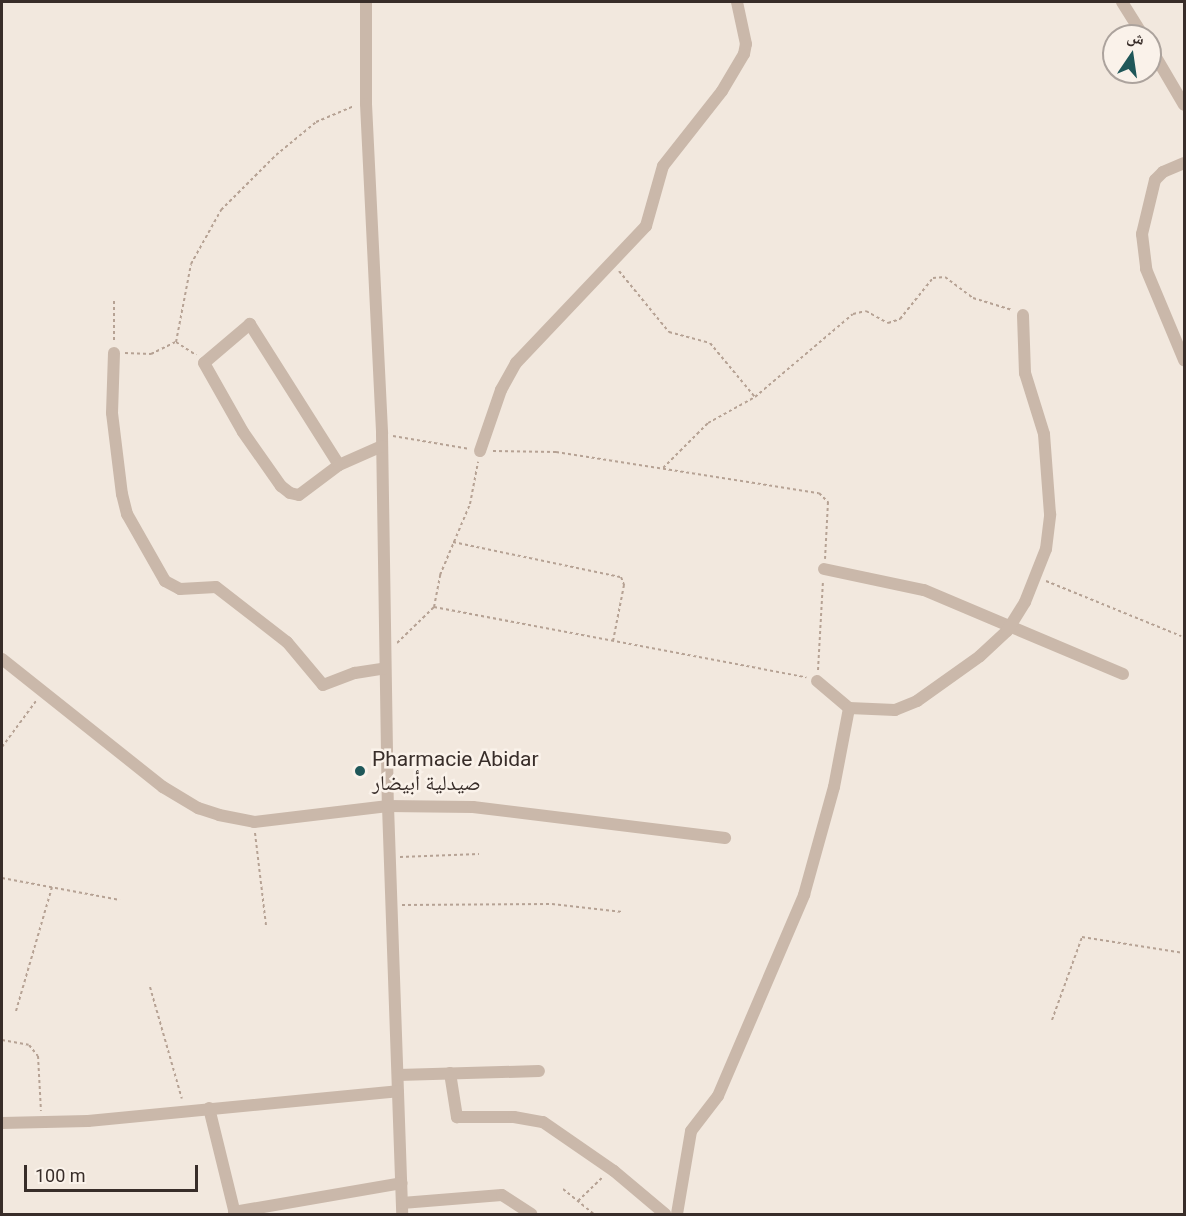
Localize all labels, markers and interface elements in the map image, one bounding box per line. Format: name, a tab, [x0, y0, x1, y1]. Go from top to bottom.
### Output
north arrow	[1102, 24, 1162, 84]
text: ش	[1125, 27, 1146, 49]
place label: Pharmacie Abidar صيدلية أبيضار	[372, 746, 539, 796]
marker: Pharmacie Abidar صيدلية أبيضار	[353, 764, 367, 778]
scale bar	[27, 1153, 201, 1191]
text: 100 m	[35, 1165, 86, 1186]

